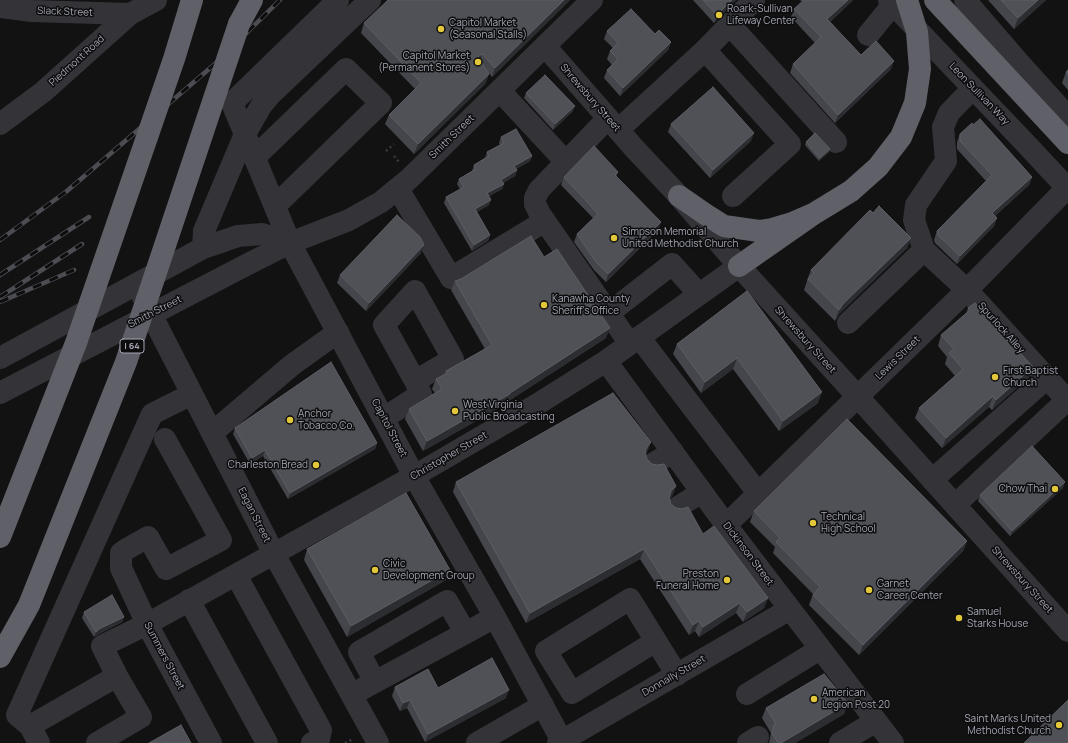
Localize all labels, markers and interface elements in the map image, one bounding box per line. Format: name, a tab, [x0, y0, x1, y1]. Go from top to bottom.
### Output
place label: Roark-Sullivan Lifeway Center	[727, 3, 795, 26]
street label: Slack Street	[37, 5, 93, 19]
marker: Roark-Sullivan Lifeway Center	[714, 10, 724, 20]
place label: Capitol Market (Seasonal Stalls)	[449, 17, 527, 40]
marker: Capitol Market (Seasonal Stalls)	[436, 24, 446, 34]
street label: Piedmont Road	[47, 33, 107, 89]
place label: Capitol Market (Permanent Stores)	[378, 50, 470, 74]
marker: Capitol Market (Permanent Stores)	[473, 57, 483, 67]
street label: Leon Sullivan Way	[946, 60, 1012, 128]
street label: Shrewsbury Street	[557, 62, 623, 134]
street label: Smith Street	[427, 112, 477, 162]
place label: Simpson Memorial United Methodist Church	[622, 226, 739, 250]
marker: Simpson Memorial United Methodist Church	[609, 233, 619, 243]
street label: Smith Street	[126, 293, 184, 331]
place label: Kanawha County Sheriff's Office	[552, 293, 630, 316]
marker: Kanawha County Sheriff's Office	[539, 300, 549, 310]
street label: Spurlock Alley	[975, 300, 1027, 356]
street label: Shrewsbury Street	[772, 304, 838, 376]
street label: Lewis Street	[873, 334, 923, 382]
road number: I 64	[120, 339, 144, 353]
place label: First Baptist Church	[1003, 365, 1058, 388]
marker: First Baptist Church	[990, 372, 1000, 382]
street label: Capitol Street	[369, 397, 409, 459]
place label: West Virginia Public Broadcasting	[463, 399, 555, 422]
marker: West Virginia Public Broadcasting	[450, 406, 460, 416]
place label: Anchor Tobacco Co.	[298, 408, 355, 432]
marker: Anchor Tobacco Co.	[285, 415, 295, 425]
street label: Christopher Street	[408, 429, 490, 483]
place label: Charleston Bread	[228, 459, 308, 471]
marker: Charleston Bread	[311, 460, 321, 470]
place label: Chow Thai	[999, 483, 1047, 495]
marker: Chow Thai	[1050, 484, 1060, 494]
street label: Eagan Street	[235, 486, 273, 544]
place label: Technical High School	[821, 511, 876, 534]
marker: Technical High School	[808, 518, 818, 528]
street label: Dickinson Street	[720, 520, 776, 588]
street label: Shrewsbury Street	[989, 544, 1055, 616]
place label: Civic Development Group	[383, 558, 475, 582]
marker: Civic Development Group	[370, 565, 380, 575]
place label: Preston Funeral Home	[656, 568, 719, 592]
marker: Preston Funeral Home	[722, 575, 732, 585]
place label: Garnet Career Center	[877, 578, 943, 602]
marker: Garnet Career Center	[864, 585, 874, 595]
place label: Samuel Starks House	[967, 606, 1028, 630]
marker: Samuel Starks House	[954, 613, 964, 623]
street label: Summers Street	[141, 620, 187, 692]
street label: Donnally Street	[640, 653, 708, 699]
place label: American Legion Post 20	[822, 687, 890, 710]
marker: American Legion Post 20	[809, 694, 819, 704]
place label: Saint Marks United Methodist Church	[964, 713, 1051, 736]
marker: Saint Marks United Methodist Church	[1054, 720, 1064, 730]

